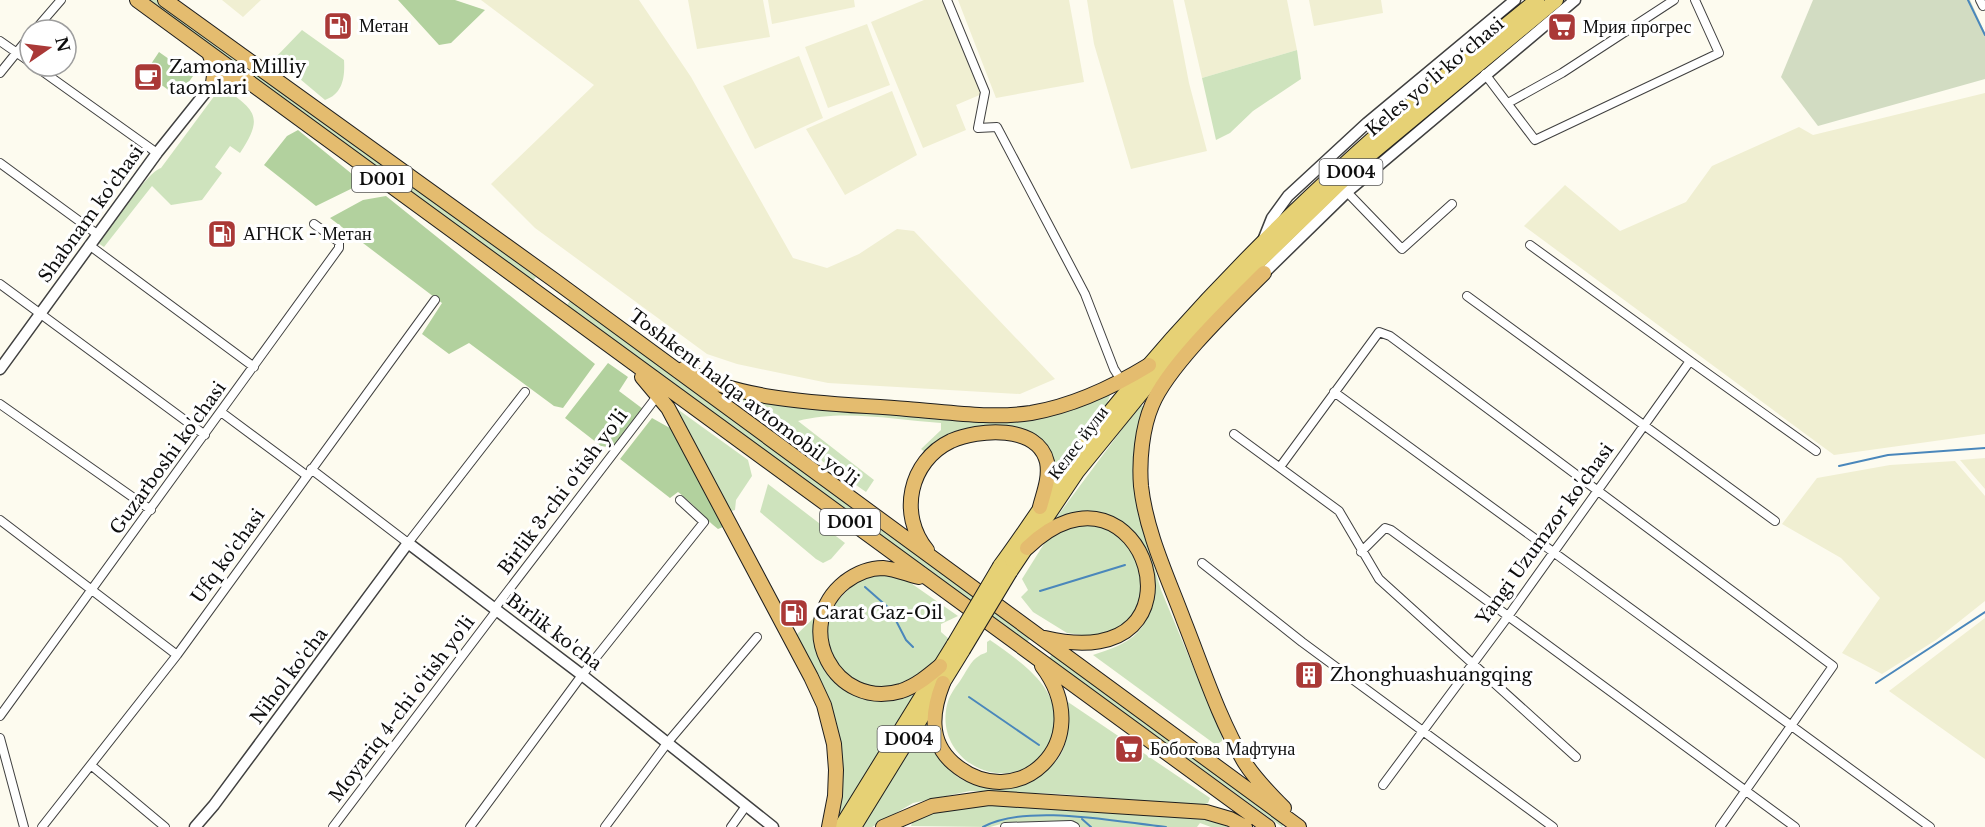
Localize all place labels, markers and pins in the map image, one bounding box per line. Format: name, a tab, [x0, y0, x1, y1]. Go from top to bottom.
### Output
fuel station icon: Метан	[322, 10, 354, 42]
supermarket icon: Мрия прогрес	[1546, 11, 1578, 43]
place label: Метан	[359, 15, 409, 37]
place label: Мрия прогрес	[1583, 16, 1692, 38]
place label: Zamona Milliy taomlari	[169, 56, 307, 99]
cafe icon: Zamona Milliy taomlari	[132, 61, 164, 93]
fuel station icon: АГНСК - Метан	[206, 218, 238, 250]
place label: АГНСК - Метан	[243, 223, 372, 245]
fuel station icon: Carat Gaz-Oil	[778, 597, 810, 629]
place label: Carat Gaz-Oil	[815, 602, 943, 624]
building icon: Zhonghuashuangqing	[1293, 659, 1325, 691]
place label: Zhonghuashuangqing	[1330, 664, 1533, 686]
supermarket icon: Боботова Мафтуна	[1113, 733, 1145, 765]
place label: Боботова Мафтуна	[1150, 738, 1295, 760]

